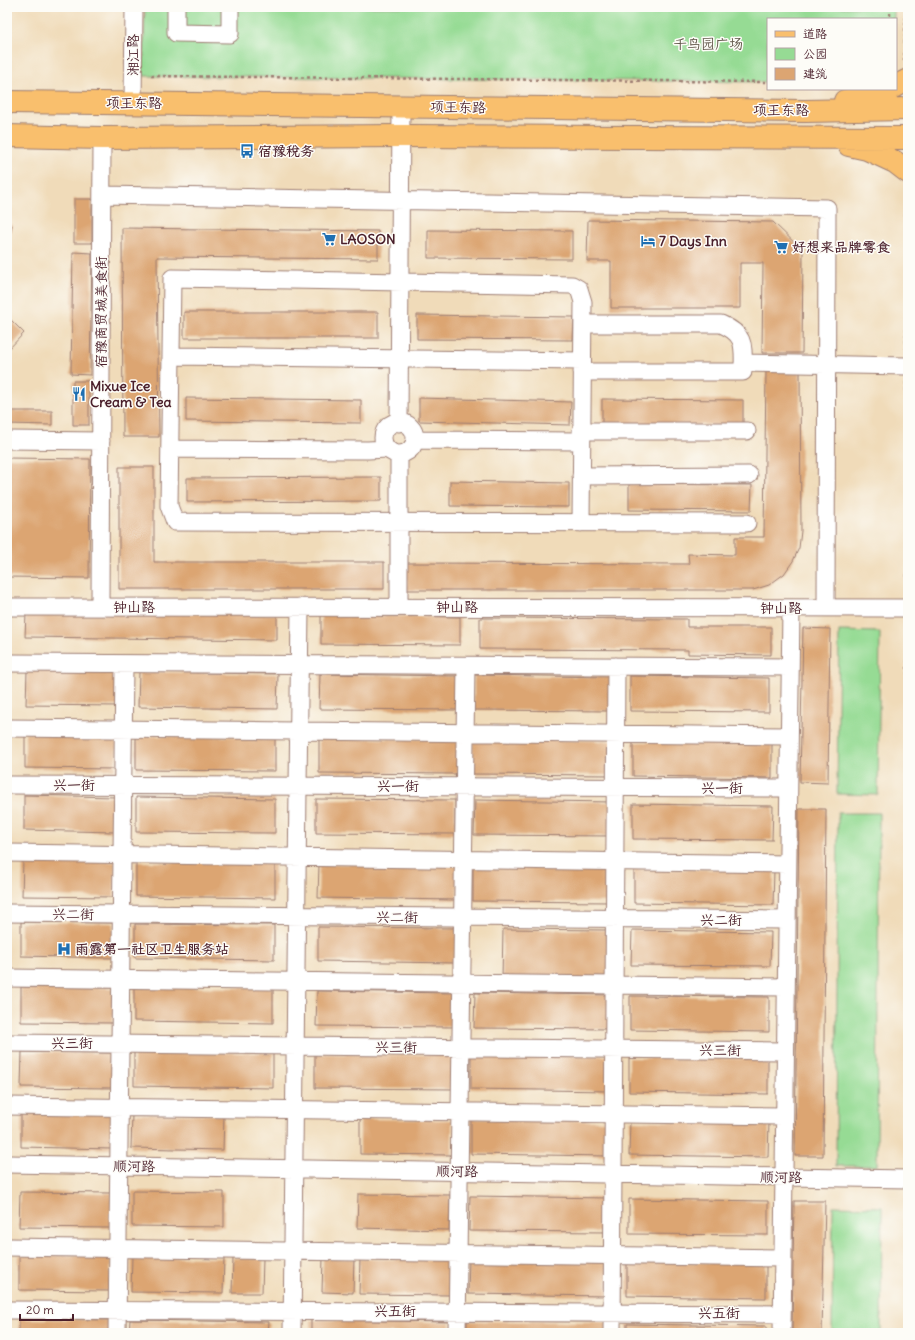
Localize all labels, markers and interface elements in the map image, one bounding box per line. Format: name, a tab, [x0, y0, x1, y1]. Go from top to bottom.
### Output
legend	[767, 18, 897, 90]
text: 道路	[803, 26, 827, 41]
street label: 湘江路	[124, 34, 142, 76]
park label: 千鸟园广场	[673, 35, 743, 53]
text: 公园	[803, 46, 827, 61]
text: 建筑	[803, 66, 827, 81]
street label: 项王东路	[106, 94, 162, 112]
street label: 项王东路	[430, 98, 486, 116]
street label: 项王东路	[753, 101, 809, 119]
place label: 宿豫税务	[258, 142, 314, 160]
bus stop icon: 宿豫税务	[239, 143, 255, 159]
place label: LAOSON	[340, 230, 396, 248]
supermarket icon: LAOSON	[321, 231, 337, 247]
place label: 7 Days Inn	[659, 232, 727, 250]
hotel icon: 7 Days Inn	[640, 233, 656, 249]
place label: 好想来品牌零食	[792, 238, 890, 256]
supermarket icon: 好想来品牌零食	[773, 239, 789, 255]
street label: 宿豫商贸城美食街	[92, 256, 110, 368]
place label: Mixue Ice Cream & Tea	[90, 377, 172, 411]
restaurant icon: Mixue Ice Cream & Tea	[71, 386, 87, 402]
street label: 钟山路	[113, 598, 155, 616]
street label: 钟山路	[436, 598, 478, 616]
street label: 钟山路	[760, 599, 802, 617]
street label: 兴一街	[53, 776, 95, 794]
street label: 兴一街	[377, 777, 419, 795]
street label: 兴一街	[701, 779, 743, 797]
street label: 兴二街	[52, 905, 94, 923]
street label: 兴二街	[376, 908, 418, 926]
street label: 兴二街	[700, 911, 742, 929]
place label: 雨露第一社区卫生服务站	[75, 940, 229, 958]
hospital icon: 雨露第一社区卫生服务站	[56, 941, 72, 957]
street label: 兴三街	[51, 1034, 93, 1052]
street label: 兴三街	[375, 1038, 417, 1056]
street label: 兴三街	[699, 1041, 741, 1059]
street label: 顺河路	[113, 1157, 155, 1175]
street label: 顺河路	[436, 1162, 478, 1180]
street label: 顺河路	[760, 1168, 802, 1186]
scale bar	[20, 1296, 73, 1322]
text: 20 m	[26, 1302, 54, 1317]
street label: 兴五街	[374, 1302, 416, 1320]
street label: 兴五街	[698, 1304, 740, 1322]

